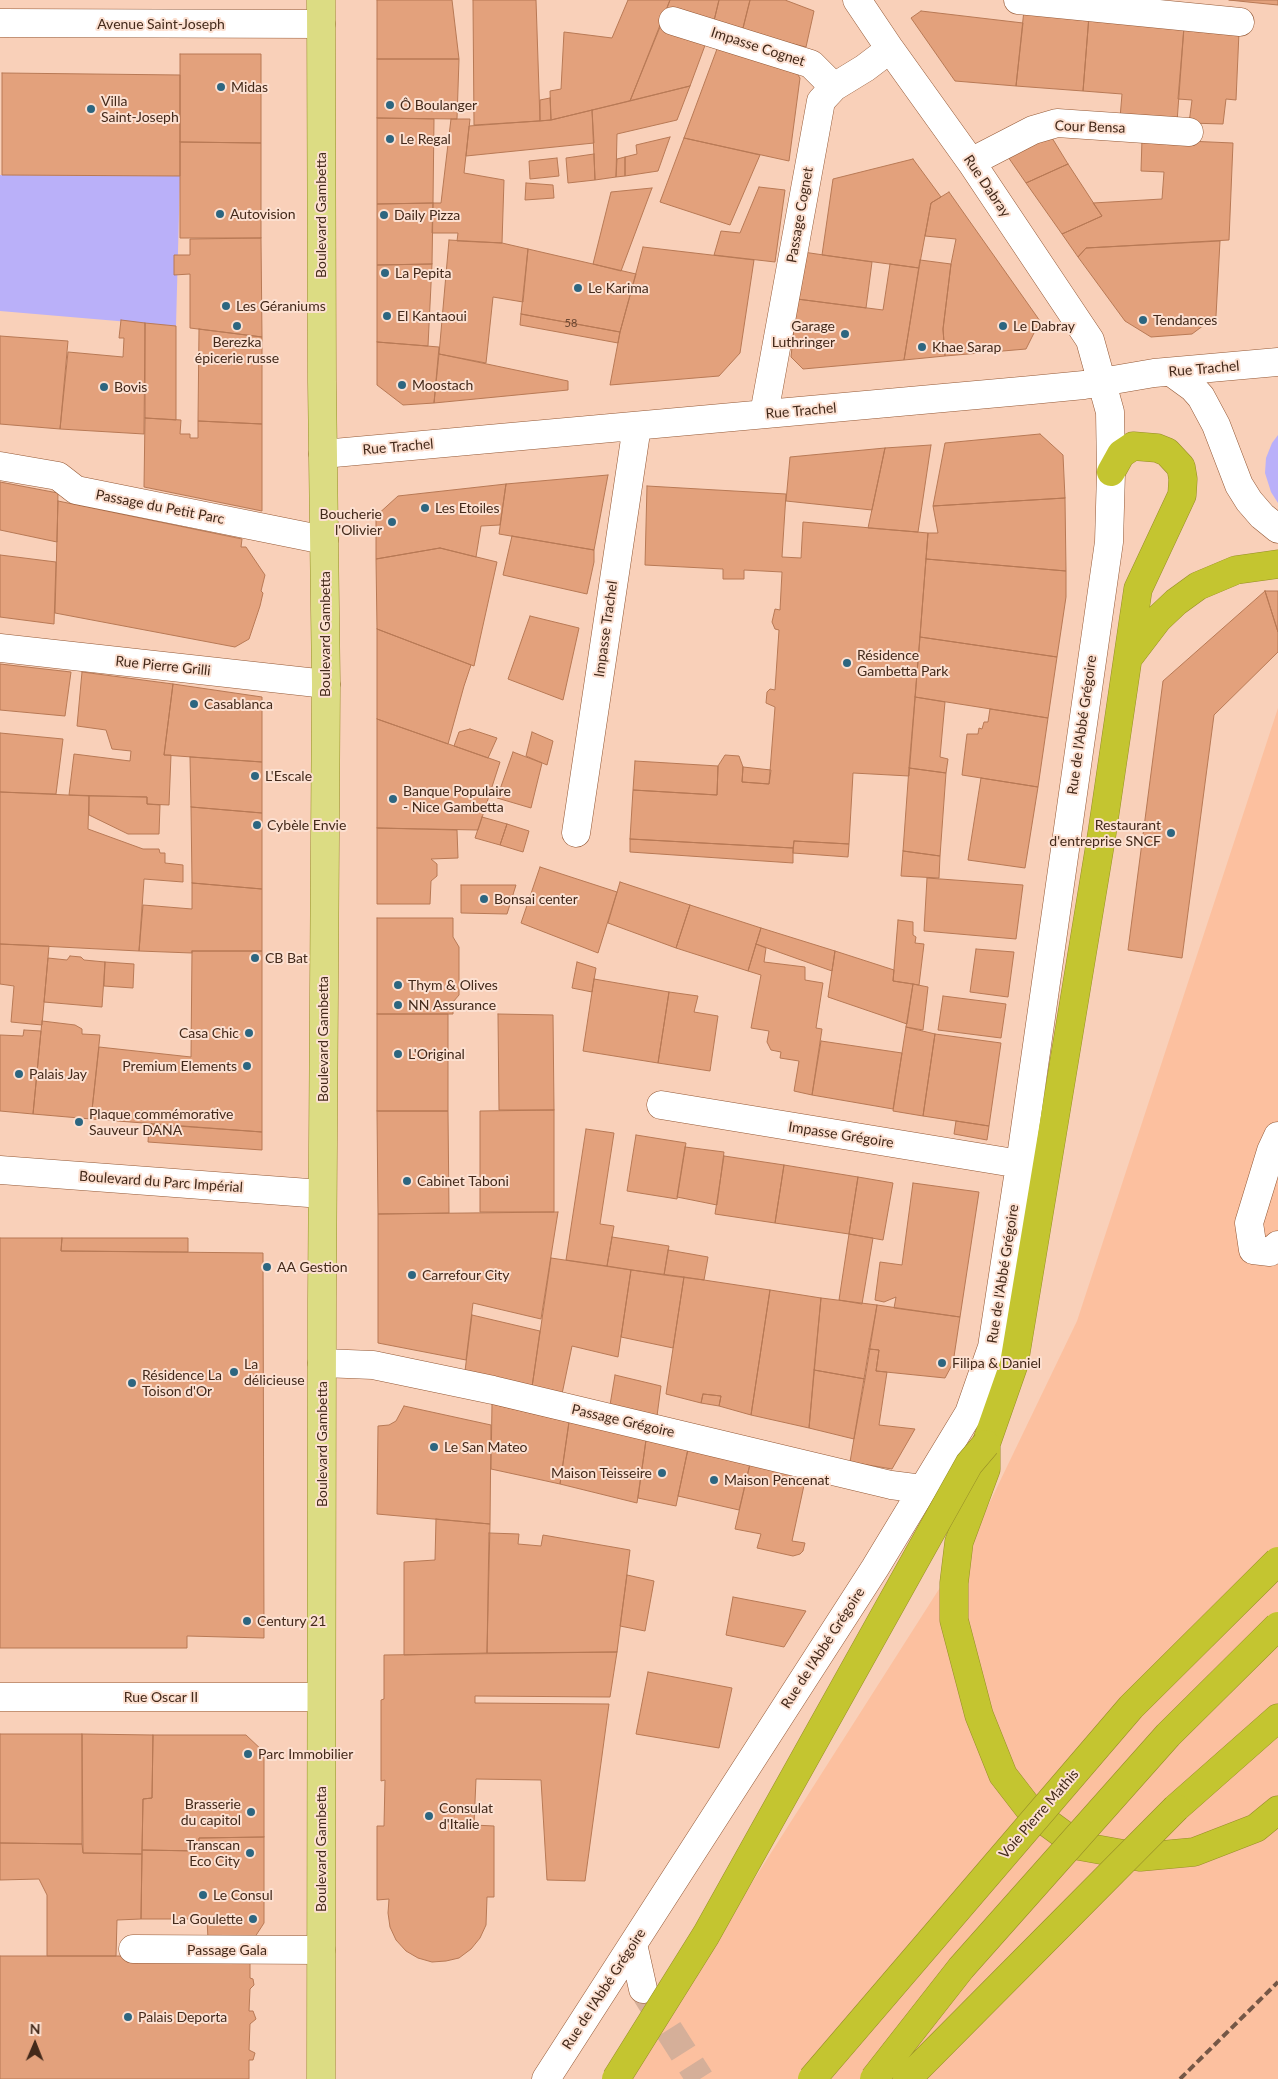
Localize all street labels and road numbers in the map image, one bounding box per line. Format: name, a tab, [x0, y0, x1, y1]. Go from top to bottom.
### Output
street label: Avenue Saint-Joseph	[97, 16, 225, 32]
street label: Impasse Cognet	[709, 24, 807, 70]
street label: Cour Bensa	[1054, 117, 1126, 137]
street label: Boulevard Gambetta	[313, 152, 329, 278]
street label: Rue Dabray	[960, 152, 1014, 220]
street label: Passage Cognet	[783, 166, 817, 264]
street label: Rue Trachel	[1168, 358, 1240, 380]
street label: Rue Trachel	[765, 400, 837, 422]
street label: Rue Trachel	[362, 436, 434, 458]
street label: Passage du Petit Parc	[94, 486, 226, 528]
street label: Boulevard Gambetta	[317, 571, 333, 697]
street label: Impasse Trachel	[591, 580, 621, 678]
street label: Rue Pierre Grilli	[114, 653, 212, 679]
street label: Rue de l'Abbé Grégoire	[1064, 654, 1100, 796]
street label: Boulevard Gambetta	[315, 976, 331, 1102]
street label: Impasse Grégoire	[787, 1118, 895, 1152]
street label: Boulevard du Parc Impérial	[78, 1168, 244, 1196]
street label: Rue de l'Abbé Grégoire	[984, 1203, 1022, 1345]
street label: Boulevard Gambetta	[314, 1381, 330, 1507]
street label: Passage Grégoire	[570, 1401, 676, 1441]
street label: Rue de l'Abbé Grégoire	[778, 1584, 868, 1712]
street label: Rue Oscar II	[124, 1689, 198, 1705]
street label: Voie Pierre Mathis	[996, 1766, 1082, 1862]
street label: Boulevard Gambetta	[313, 1786, 329, 1912]
street label: Rue de l'Abbé Grégoire	[559, 1925, 649, 2053]
street label: Passage Gala	[187, 1942, 267, 1958]

